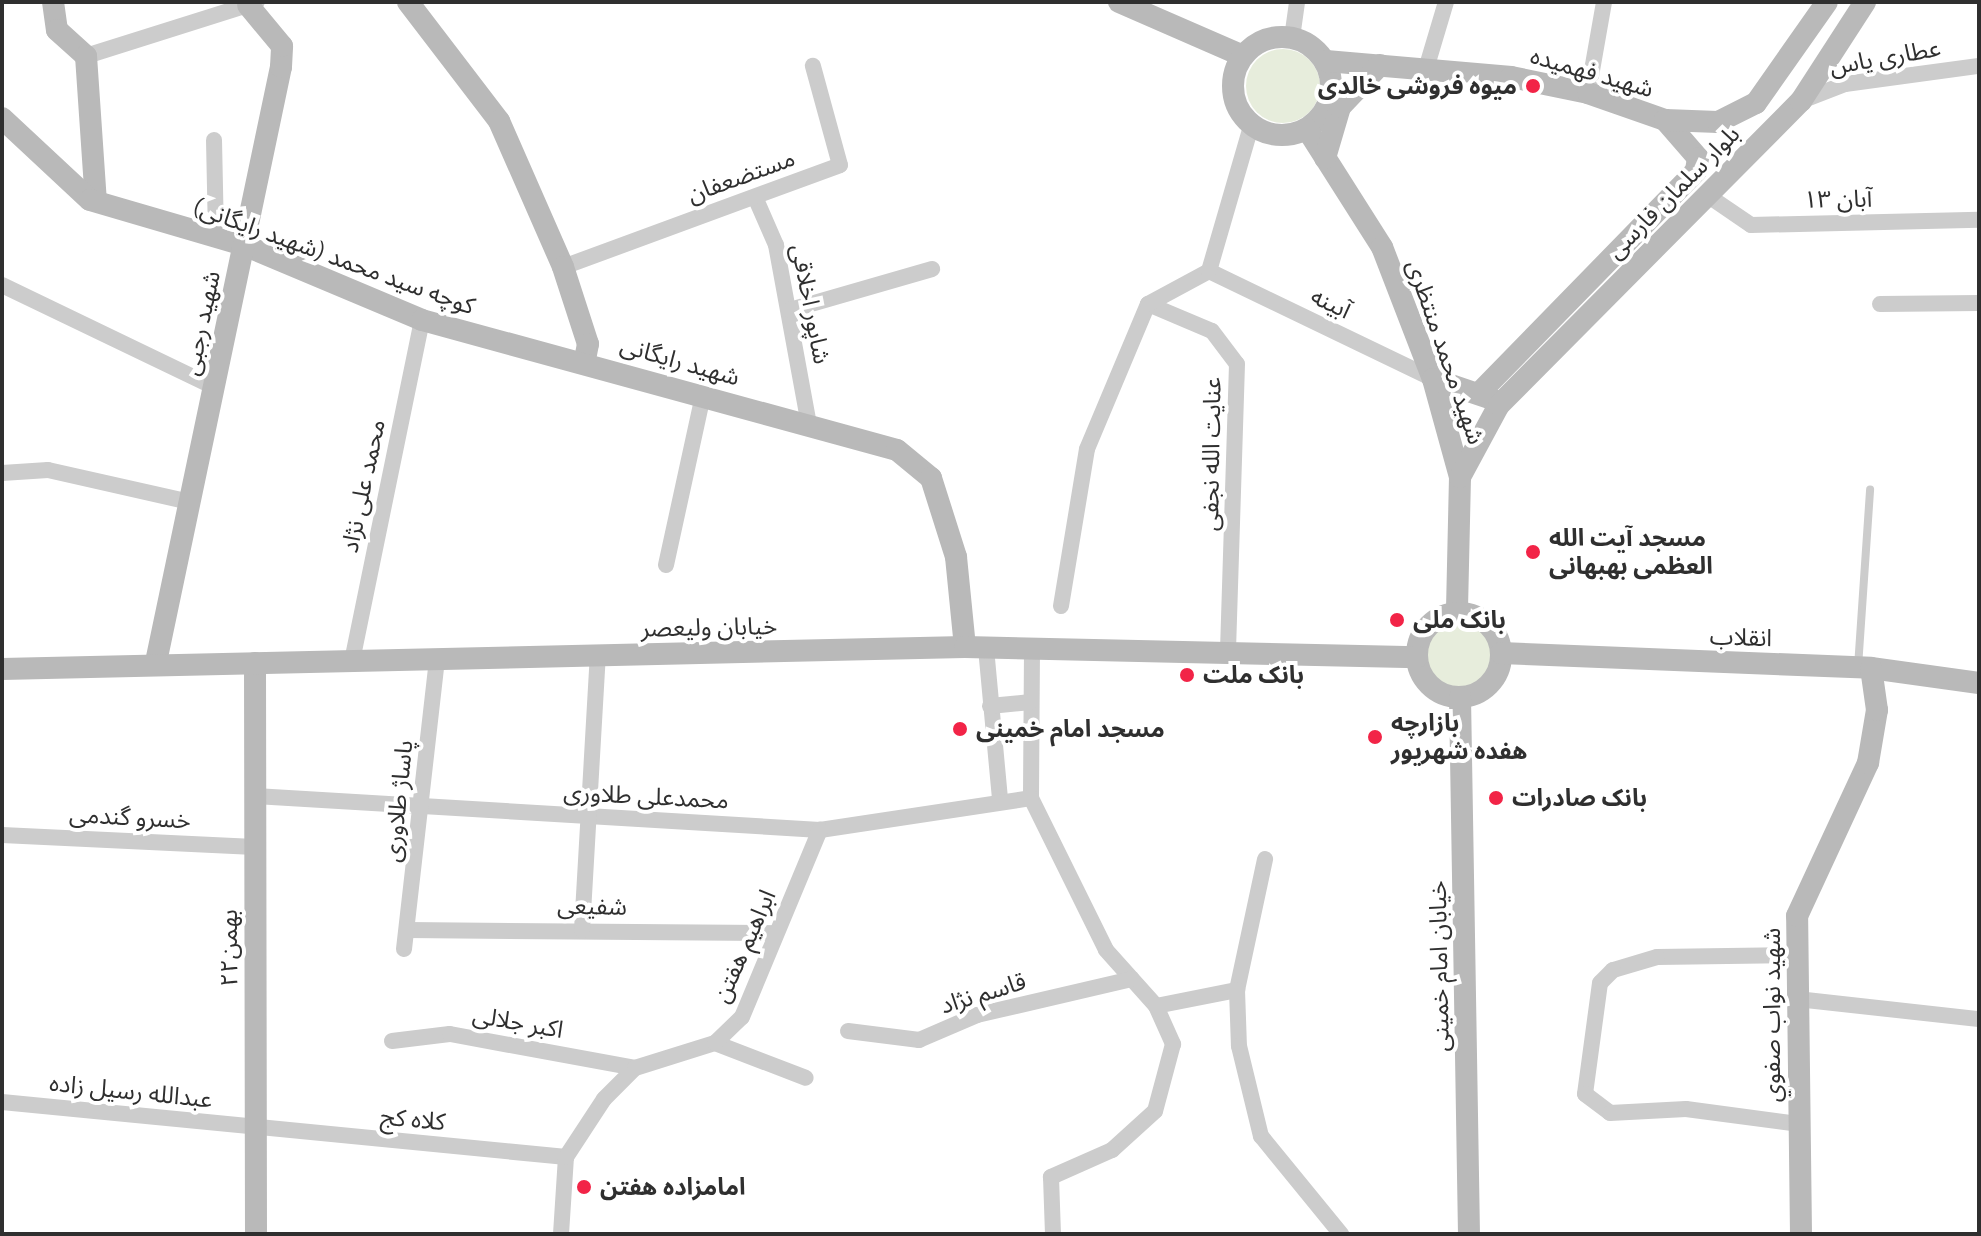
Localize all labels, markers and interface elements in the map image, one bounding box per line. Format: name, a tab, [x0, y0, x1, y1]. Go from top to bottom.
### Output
street label: عطاری یاس	[1827, 33, 1943, 81]
street label: شهید فهمیده	[1527, 41, 1657, 103]
place label: میوه فروشی خالدی	[1318, 72, 1517, 100]
marker: میوه فروشی خالدی	[1524, 77, 1542, 95]
street label: بلوار سلمان فارسی	[1600, 119, 1746, 265]
street label: مستضعفان	[683, 143, 799, 209]
street label: ۱۳ آبان	[1803, 184, 1873, 214]
street label: کوچه سید محمد (شهید رایگانی)	[189, 192, 479, 320]
street label: شاپور اخلاقی	[785, 242, 837, 366]
street label: شهید محمد منتظری	[1401, 256, 1491, 448]
street label: شهید رجبی	[176, 268, 226, 378]
street label: آبینه	[1306, 281, 1356, 325]
street label: شهید رایگانی	[617, 330, 743, 392]
street label: عنایت الله نجفی	[1195, 377, 1227, 531]
street label: محمد علی نژاد	[335, 417, 391, 555]
place label: مسجد آیت الله العظمی بهبهانی	[1549, 524, 1713, 580]
marker: مسجد آیت الله العظمی بهبهانی	[1524, 543, 1542, 561]
place label: بانک ملی	[1413, 606, 1506, 634]
street label: خیابان ولیعصر	[641, 611, 777, 643]
marker: بانک ملی	[1388, 611, 1406, 629]
street label: انقلاب	[1709, 622, 1773, 652]
place label: بانک ملت	[1203, 661, 1304, 689]
marker: بانک ملت	[1178, 666, 1196, 684]
place label: بازارچه هفده شهریور	[1391, 709, 1527, 765]
place label: مسجد امام خمینی	[976, 715, 1165, 743]
marker: مسجد امام خمینی	[951, 720, 969, 738]
marker: بازارچه هفده شهریور	[1366, 728, 1384, 746]
street label: پاساژ طلاوری	[377, 738, 419, 864]
street label: محمدعلی طلاوری	[563, 777, 729, 815]
place label: بانک صادرات	[1512, 784, 1647, 812]
marker: بانک صادرات	[1487, 789, 1505, 807]
street label: خسرو گندمی	[69, 799, 191, 835]
street label: خیابان امام خمینی	[1423, 880, 1455, 1052]
street label: ابراهیم هفتن	[706, 885, 782, 1007]
street label: شفیعی	[557, 891, 627, 921]
street label: ۲۲بهمن	[215, 909, 243, 987]
street label: شهید نواب صفوي	[1758, 928, 1786, 1102]
street label: قاسم نژاد	[937, 966, 1029, 1020]
street label: اکبر جلالی	[470, 1000, 566, 1044]
street label: عبدالله رسیل زاده	[48, 1068, 214, 1114]
street label: کلاه کج	[379, 1102, 447, 1136]
place label: امامزاده هفتن	[600, 1173, 745, 1201]
marker: امامزاده هفتن	[575, 1178, 593, 1196]

